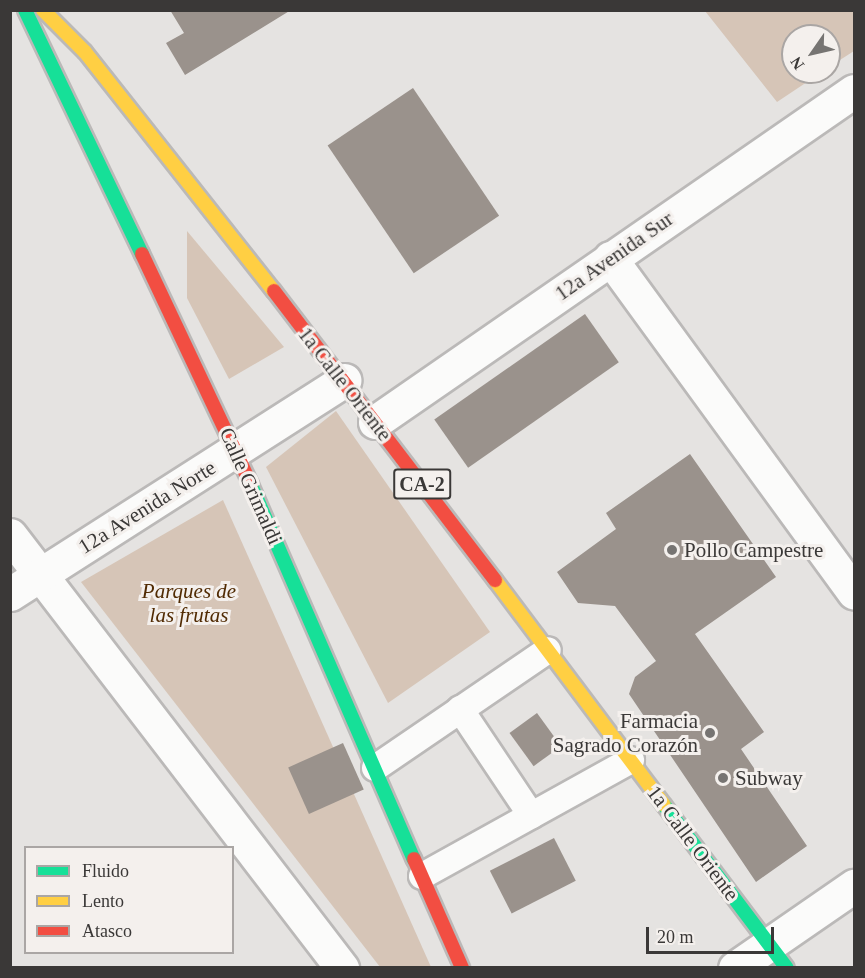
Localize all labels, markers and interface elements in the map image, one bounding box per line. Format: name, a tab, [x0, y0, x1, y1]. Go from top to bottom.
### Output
north arrow	[781, 24, 841, 84]
text: N	[787, 54, 808, 73]
street label: 12a Avenida Sur	[550, 206, 678, 306]
street label: 1a Calle Oriente	[293, 322, 397, 446]
street label: Calle Grimaldi	[214, 424, 288, 548]
street label: 12a Avenida Norte	[73, 454, 221, 560]
road number: CA-2	[392, 467, 452, 501]
place label: Pollo Campestre	[684, 537, 823, 563]
marker: Pollo Campestre	[665, 543, 679, 557]
park label: Parques de las frutas	[142, 578, 236, 628]
place label: Farmacia Sagrado Corazón	[553, 708, 698, 758]
marker: Farmacia Sagrado Corazón	[703, 726, 717, 740]
place label: Subway	[735, 765, 803, 791]
marker: Subway	[716, 771, 730, 785]
street label: 1a Calle Oriente	[642, 780, 744, 906]
legend	[24, 846, 234, 954]
text: Fluido	[82, 861, 129, 881]
text: Lento	[82, 891, 124, 911]
scale bar	[649, 915, 776, 953]
text: Atasco	[82, 921, 132, 941]
text: 20 m	[657, 927, 694, 947]

